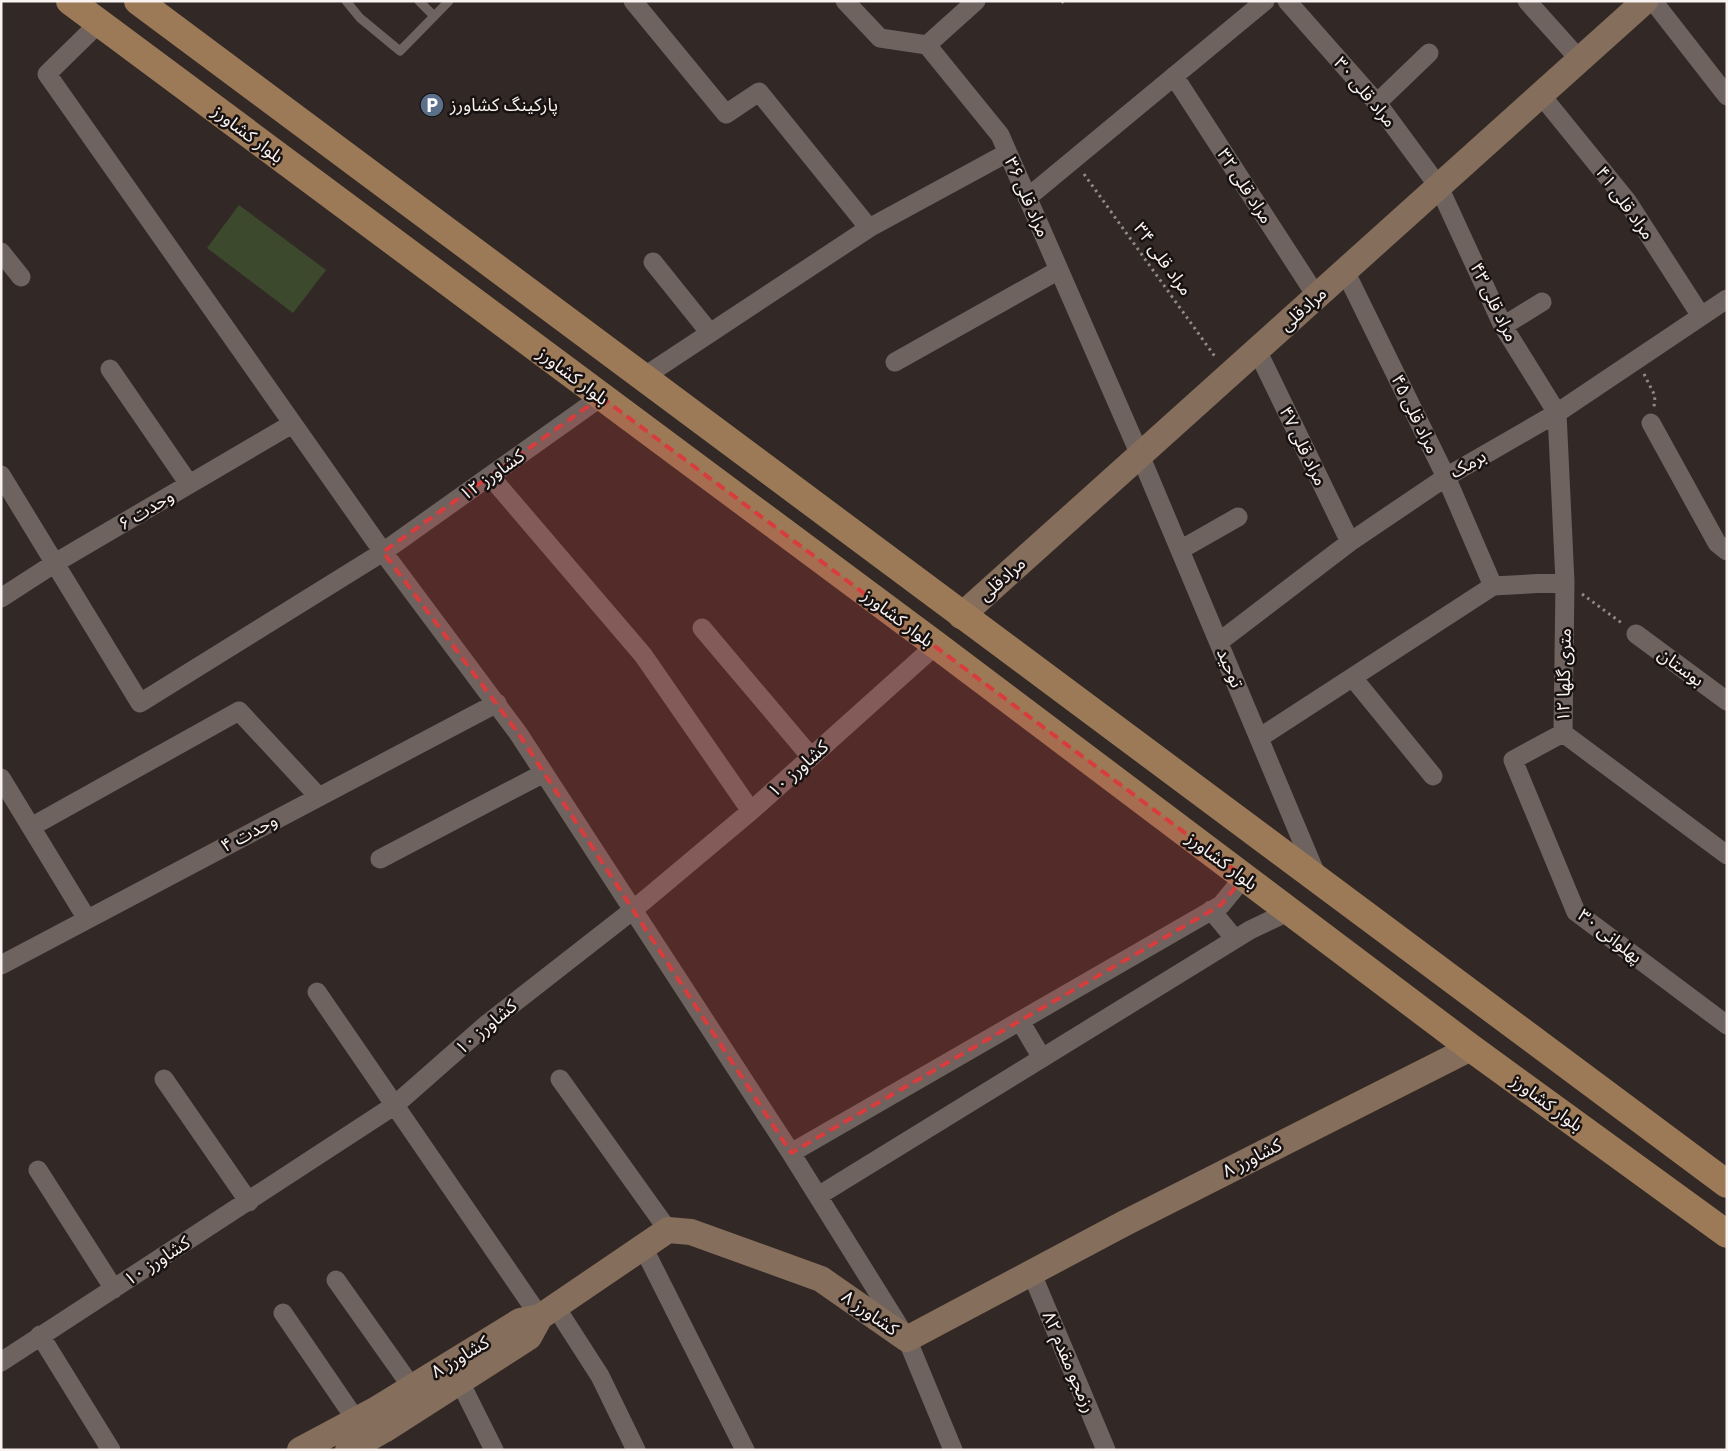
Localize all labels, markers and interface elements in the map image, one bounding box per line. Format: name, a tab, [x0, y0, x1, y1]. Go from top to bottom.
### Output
street label: مراد قلی ۳۰	[1329, 52, 1401, 132]
parking icon: پارکینگ کشاورز	[419, 92, 445, 118]
place label: پارکینگ کشاورز	[449, 94, 558, 116]
street label: بلوار کشاورز	[207, 100, 288, 168]
street label: مراد قلی ۳۲	[1213, 144, 1277, 228]
street label: مراد قلی ۳۶	[1000, 154, 1054, 240]
street label: مراد قلی ۴۱	[1591, 162, 1659, 244]
street label: مراد قلی ۳۴	[1129, 218, 1197, 300]
street label: مراد قلی ۴۳	[1465, 259, 1523, 345]
street label: مرادقلی	[1275, 282, 1331, 336]
street label: بلوار کشاورز	[532, 342, 613, 410]
street label: مراد قلی ۴۵	[1386, 371, 1444, 457]
street label: مراد قلی ۴۷	[1274, 403, 1332, 489]
street label: کشاورز ۱۲	[455, 444, 529, 505]
street label: برمک	[1446, 445, 1490, 483]
street label: وحدت ۶	[114, 485, 177, 534]
street label: مرادقلی	[974, 552, 1030, 606]
street label: بلوار کشاورز	[857, 584, 938, 652]
street label: ۱۲ متری گلها	[1552, 628, 1576, 722]
street label: بوستان	[1654, 643, 1708, 691]
street label: توحید	[1212, 645, 1248, 691]
street label: کشاورز ۱۰	[763, 736, 833, 802]
street label: وحدت ۴	[217, 809, 281, 856]
street label: بلوار کشاورز	[1181, 827, 1262, 895]
street label: پهلوانی ۳۰	[1573, 904, 1647, 968]
street label: کشاورز ۱۰	[450, 994, 522, 1059]
street label: بلوار کشاورز	[1506, 1069, 1587, 1136]
street label: کشاورز ۸	[1219, 1133, 1286, 1182]
street label: کشاورز ۱۰	[120, 1231, 195, 1290]
street label: کشاورز ۸	[837, 1286, 903, 1341]
street label: رزمجو مقدم ۸۲	[1035, 1308, 1100, 1417]
street label: کشاورز ۸	[427, 1331, 494, 1383]

